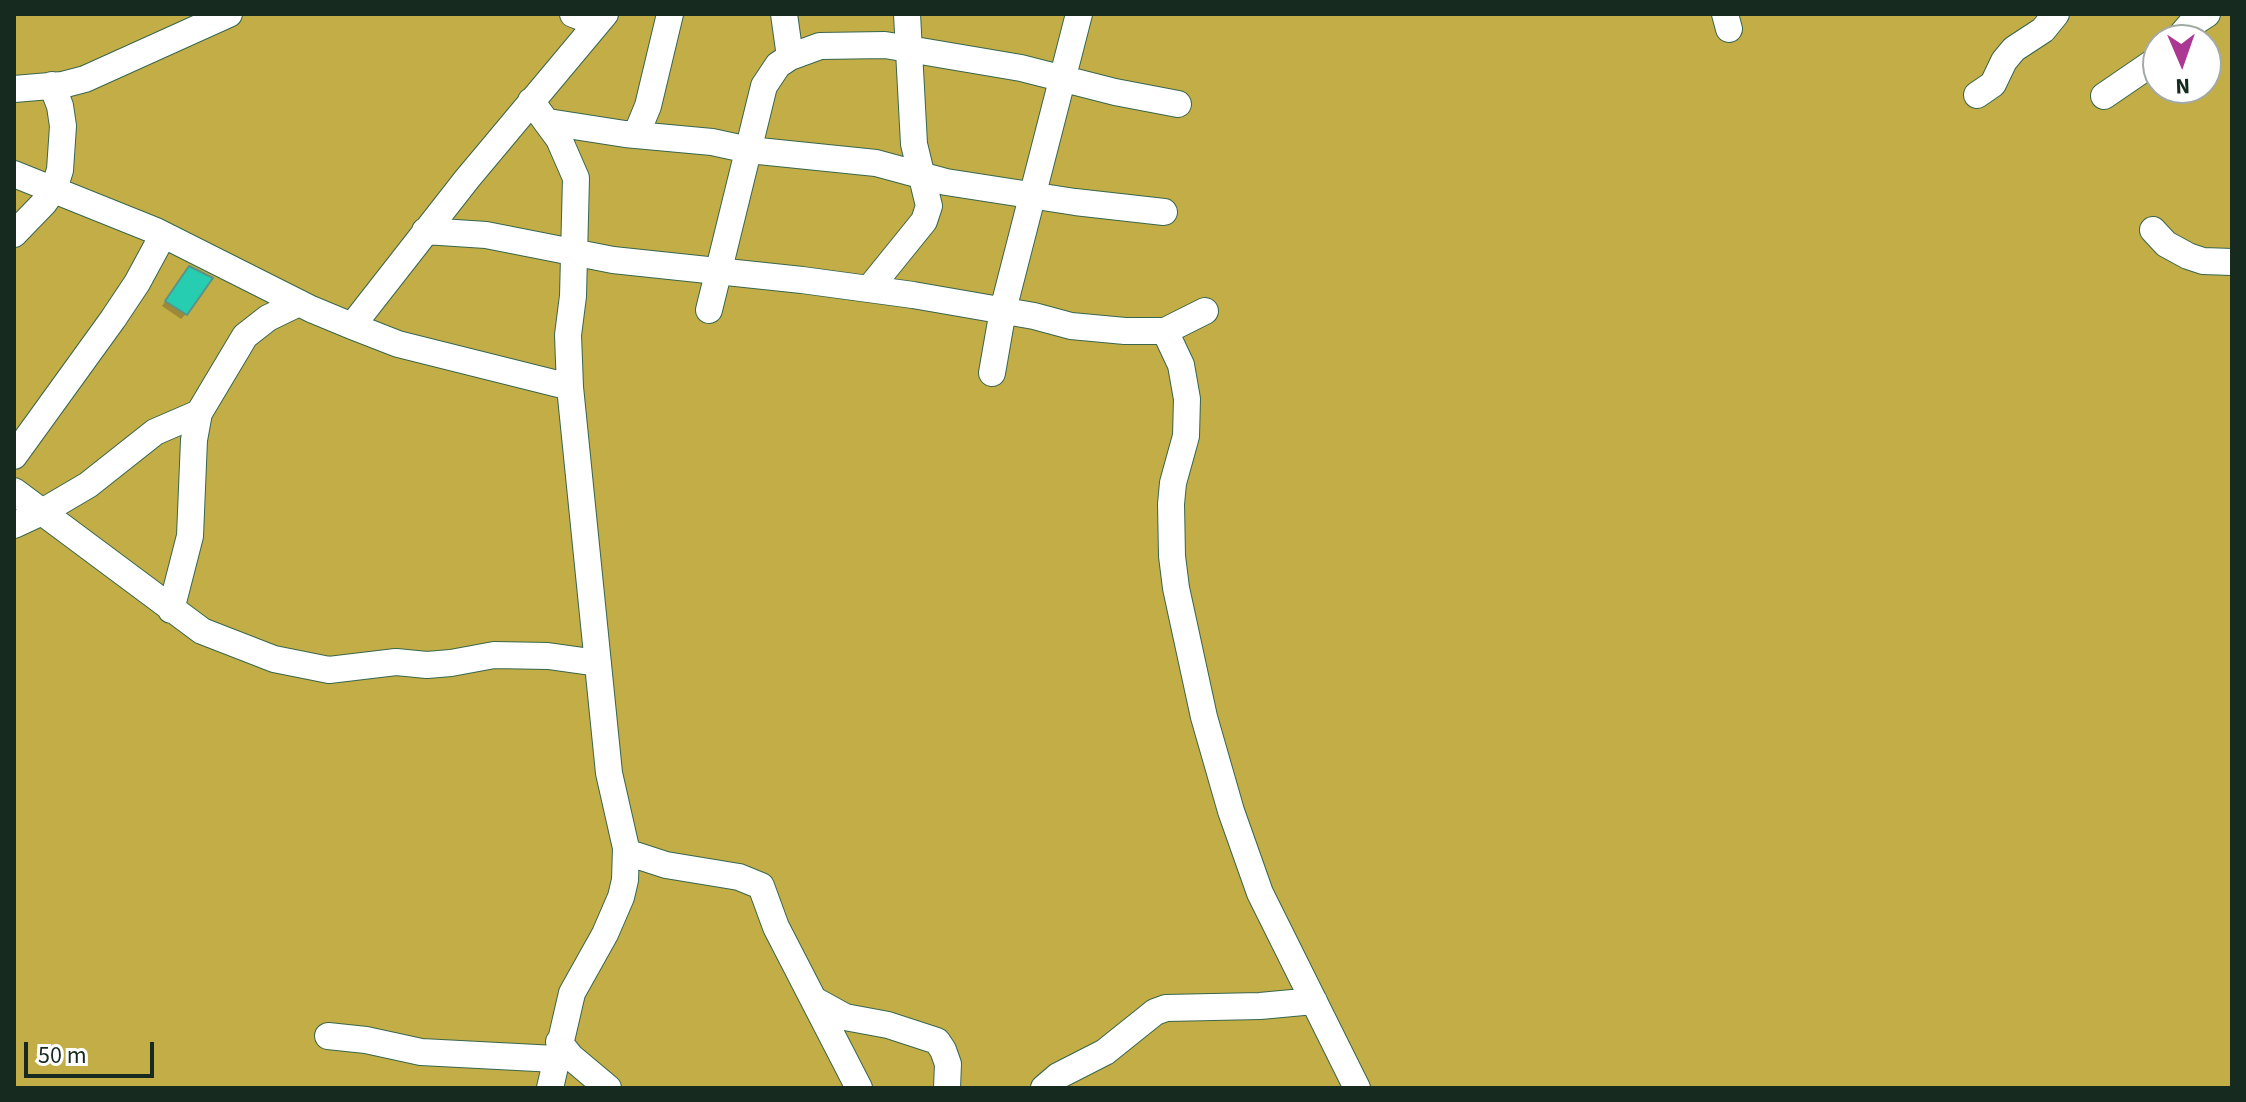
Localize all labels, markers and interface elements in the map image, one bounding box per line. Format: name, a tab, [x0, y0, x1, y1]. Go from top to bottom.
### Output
north arrow	[2142, 24, 2222, 104]
text: N	[2175, 70, 2191, 102]
scale bar	[28, 1026, 158, 1076]
text: 50 m	[38, 1038, 87, 1073]

